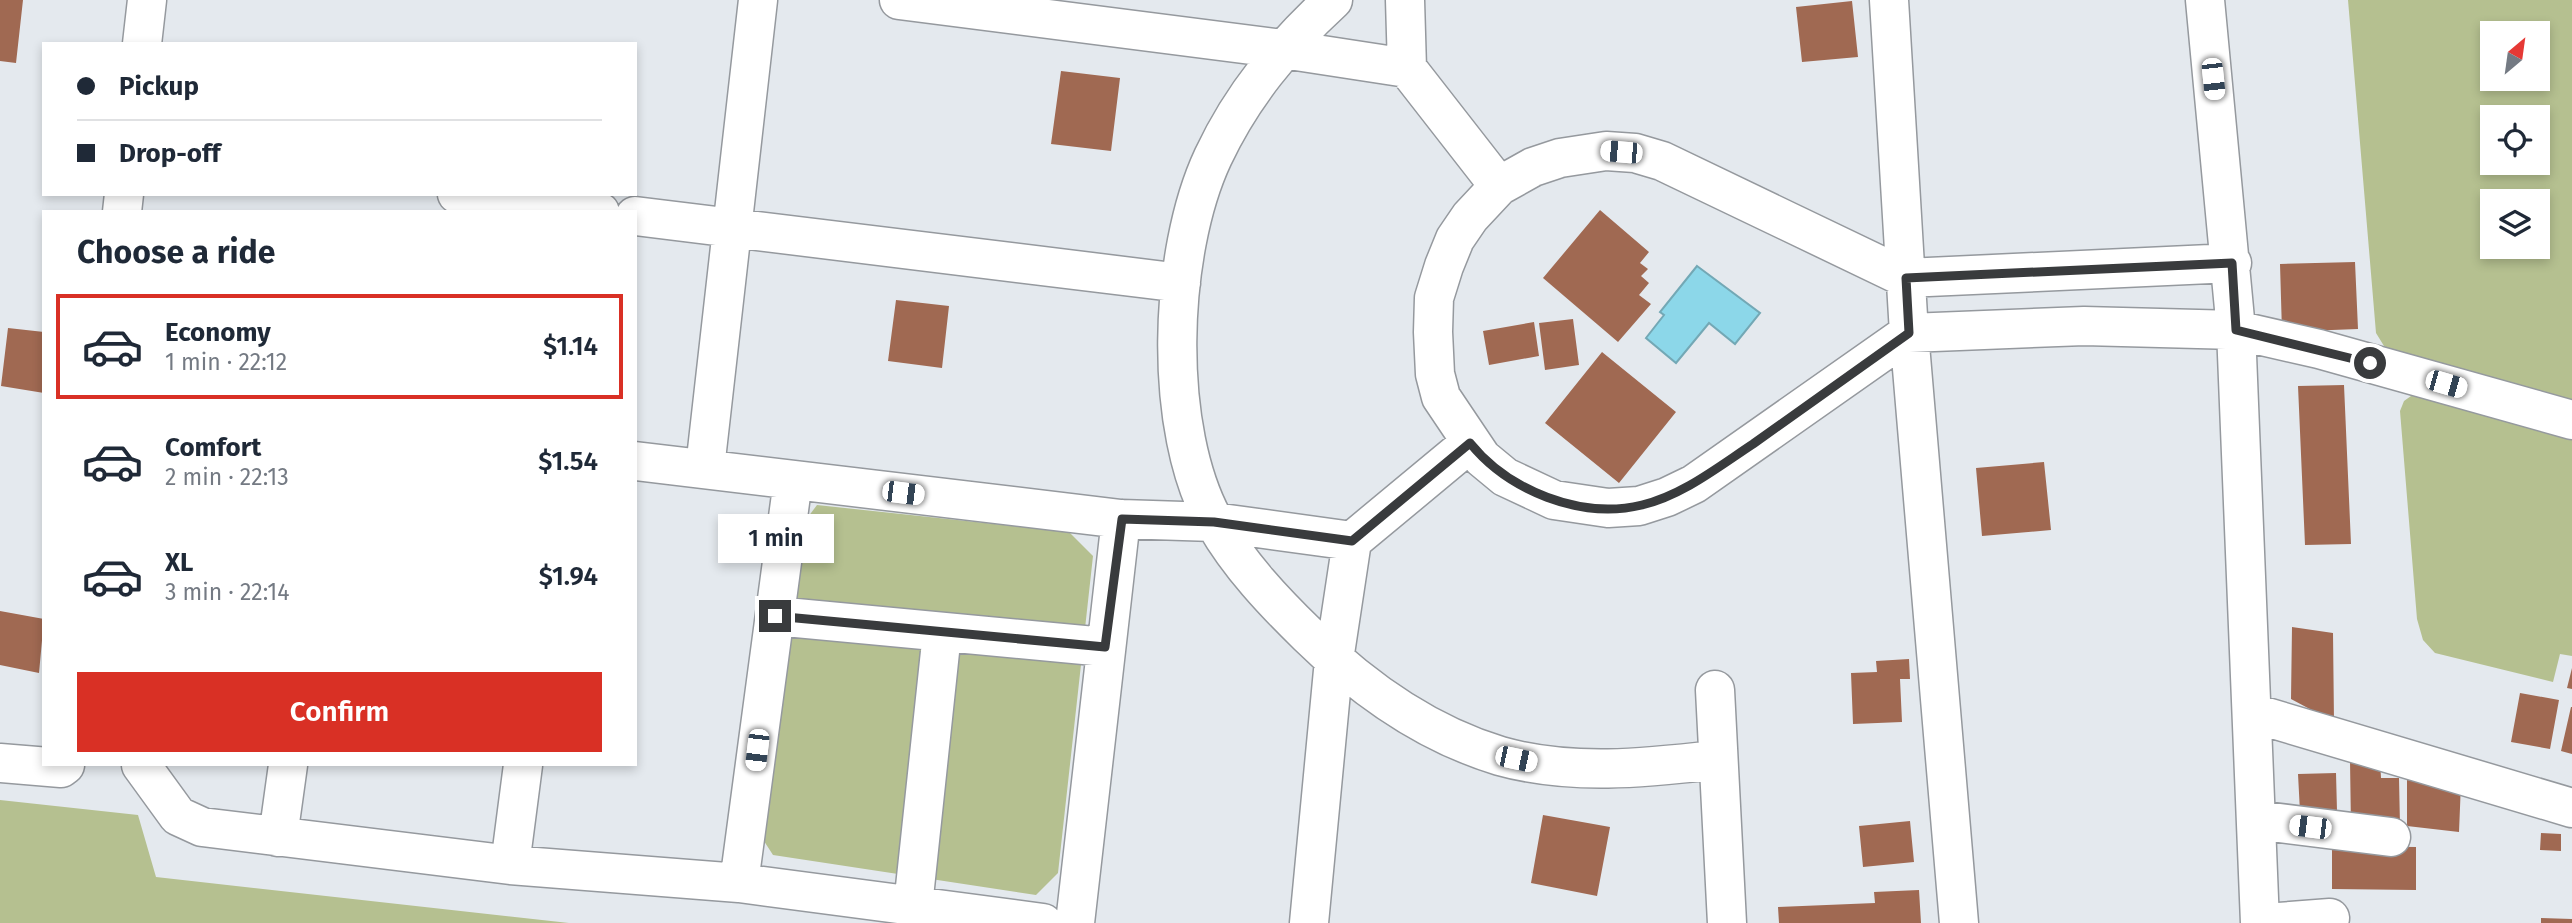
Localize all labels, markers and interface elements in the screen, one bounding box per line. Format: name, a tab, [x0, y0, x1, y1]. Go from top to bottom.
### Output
north arrow	[2480, 21, 2550, 91]
map controls	[2480, 21, 2550, 259]
car	[2201, 57, 2226, 101]
text: Pickup	[119, 71, 199, 102]
button: locate	[2480, 105, 2550, 175]
text: Drop-off	[119, 138, 221, 169]
car	[1600, 140, 1643, 164]
button: layers	[2480, 189, 2550, 259]
text: Choose a ride	[77, 233, 275, 271]
icon: car	[81, 315, 144, 378]
text: Economy	[165, 317, 271, 348]
text: $1.14	[543, 331, 598, 362]
route start	[2354, 347, 2386, 379]
text: 1 min · 22:12	[165, 348, 287, 376]
car	[2423, 368, 2470, 400]
icon: car	[81, 430, 144, 493]
text: Comfort	[165, 432, 261, 463]
text: $1.54	[538, 446, 598, 477]
text: 2 min · 22:13	[165, 463, 289, 491]
car	[881, 480, 926, 506]
callout: 1 min	[717, 514, 833, 564]
text: 1 min	[748, 524, 804, 552]
icon: car	[81, 545, 144, 608]
text: XL	[165, 547, 193, 578]
text: $1.94	[539, 561, 598, 592]
text: 3 min · 22:14	[165, 578, 290, 606]
route end	[759, 600, 791, 632]
button: Confirm	[77, 672, 602, 752]
car	[745, 728, 770, 772]
car	[1494, 744, 1539, 774]
car	[2288, 814, 2333, 840]

